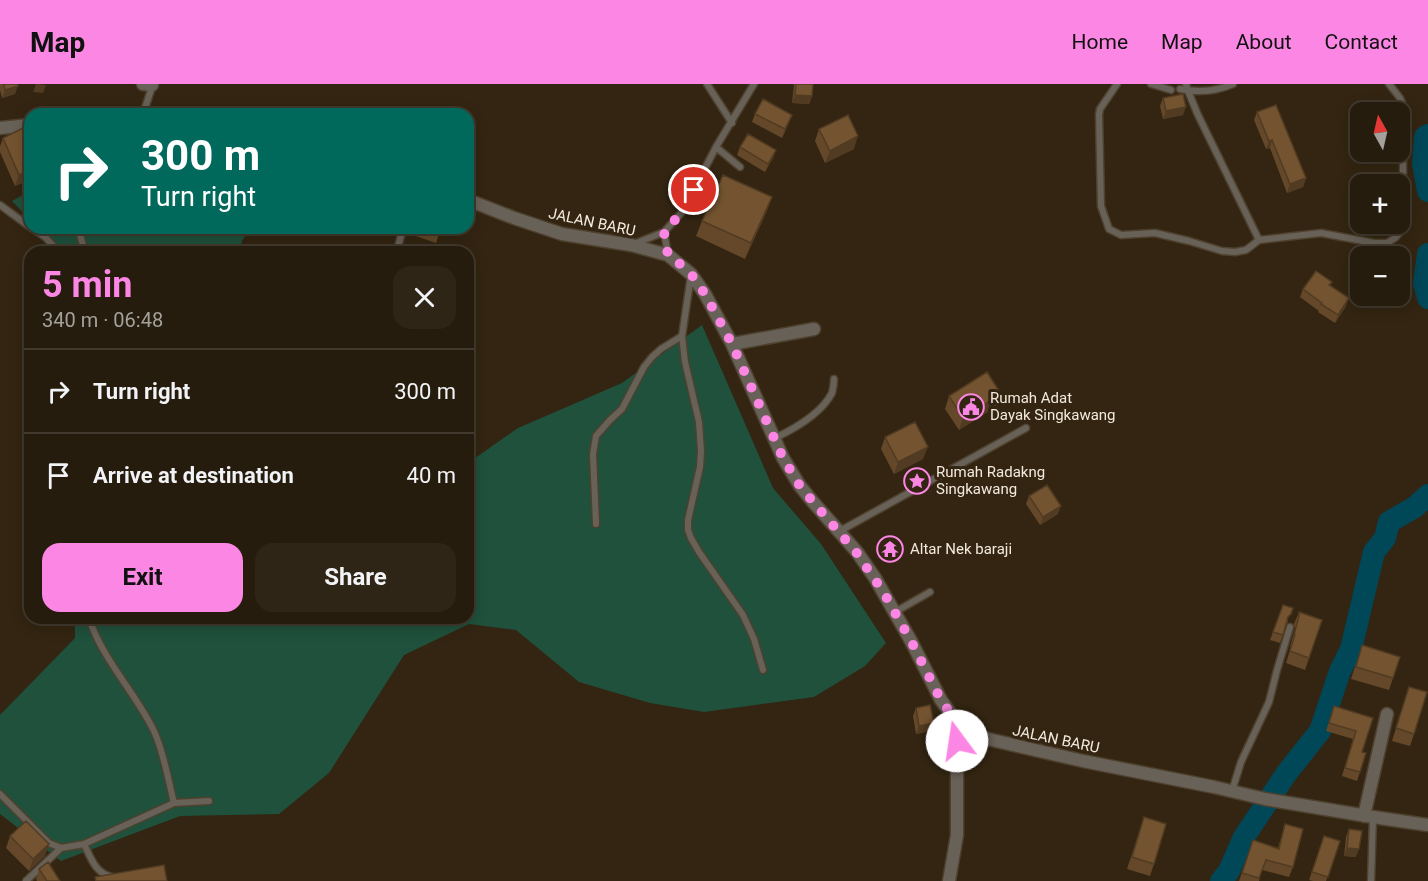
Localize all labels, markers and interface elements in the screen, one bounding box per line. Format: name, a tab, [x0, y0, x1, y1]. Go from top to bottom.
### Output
text: Map	[30, 26, 85, 59]
text: Home	[1072, 30, 1128, 54]
text: Map	[1161, 30, 1203, 54]
text: About	[1236, 30, 1292, 54]
text: Contact	[1325, 30, 1398, 54]
north arrow	[1350, 102, 1410, 162]
map controls	[1350, 102, 1410, 306]
text: 300 m	[141, 131, 260, 180]
icon: right	[42, 132, 120, 210]
pin	[668, 164, 719, 215]
icon: arrive	[677, 173, 710, 206]
button: +	[1350, 174, 1410, 234]
text: Turn right	[141, 181, 256, 213]
street label: JALAN BARU	[547, 204, 637, 240]
button: −	[1350, 246, 1410, 306]
text: 5 min	[42, 264, 133, 306]
button: close	[393, 266, 456, 329]
text: 340 m · 06:48	[42, 308, 163, 332]
icon: right	[42, 375, 75, 408]
text: Turn right	[93, 379, 190, 404]
text: 300 m	[394, 379, 456, 404]
place label: Rumah Adat Dayak Singkawang	[990, 389, 1116, 424]
public building icon: Rumah Adat Dayak Singkawang	[956, 392, 986, 422]
icon: arrive	[42, 459, 75, 492]
text: Arrive at destination	[93, 463, 294, 488]
text: 40 m	[407, 463, 456, 488]
place label: Rumah Radakng Singkawang	[936, 463, 1045, 498]
place icon: Rumah Radakng Singkawang	[902, 466, 932, 496]
temple icon: Altar Nek baraji	[875, 534, 905, 564]
place label: Altar Nek baraji	[910, 540, 1012, 558]
button: Exit	[42, 543, 243, 612]
button: Share	[255, 543, 456, 612]
position arrow	[925, 709, 989, 773]
street label: JALAN BARU	[1011, 721, 1101, 757]

